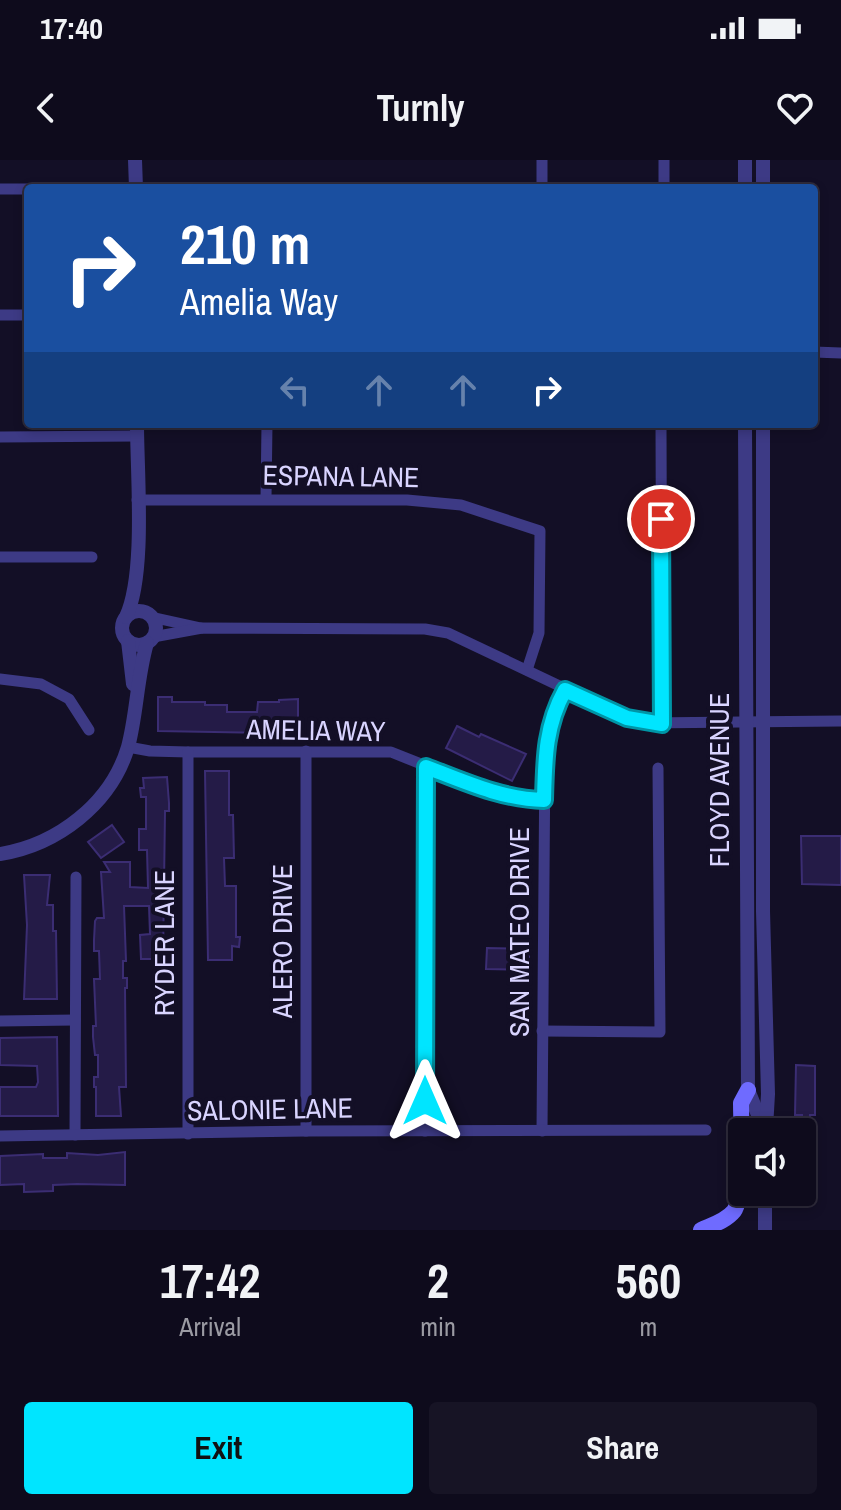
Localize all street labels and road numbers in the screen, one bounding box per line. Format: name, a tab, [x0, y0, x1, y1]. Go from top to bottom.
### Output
street label: ESPANA LANE	[262, 456, 420, 496]
street label: FLOYD AVENUE	[700, 693, 738, 867]
street label: AMELIA WAY	[245, 710, 387, 750]
street label: SAN MATEO DRIVE	[500, 827, 538, 1037]
street label: ALERO DRIVE	[263, 864, 301, 1019]
street label: RYDER LANE	[145, 870, 183, 1016]
street label: SALONIE LANE	[187, 1089, 353, 1129]

